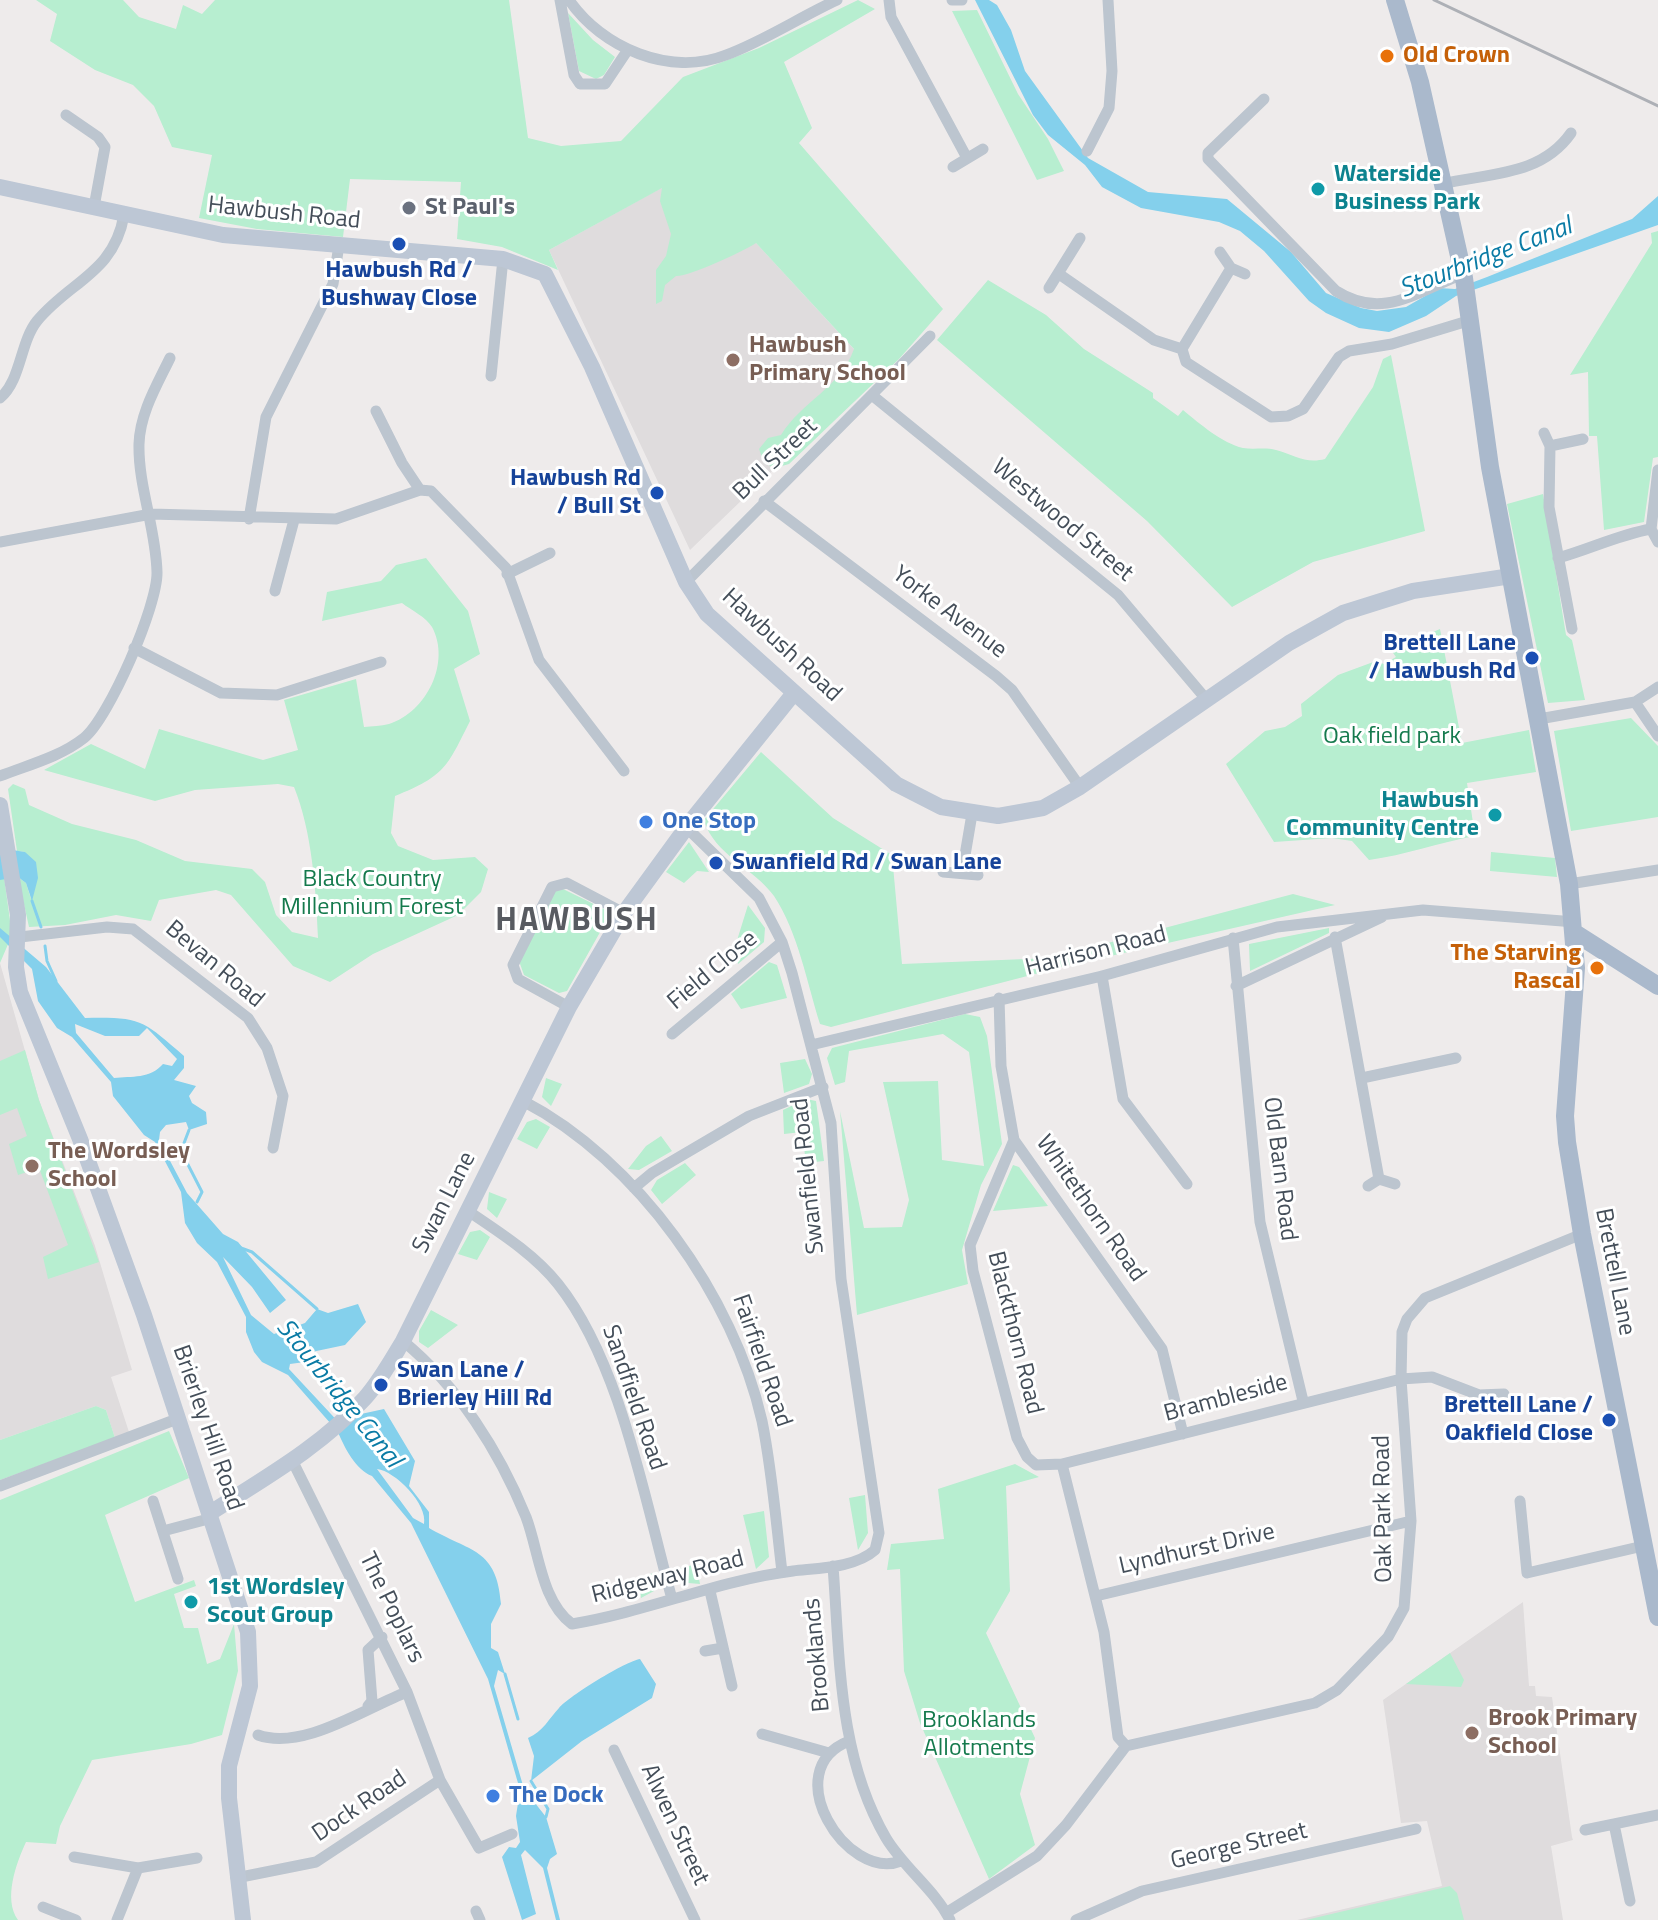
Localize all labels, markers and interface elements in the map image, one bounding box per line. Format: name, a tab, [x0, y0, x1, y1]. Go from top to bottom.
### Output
place label: Old Crown	[1403, 42, 1510, 70]
marker: Old Crown	[1378, 47, 1396, 65]
place label: Waterside Business Park	[1334, 161, 1480, 217]
marker: Waterside Business Park	[1309, 180, 1327, 198]
street label: Hawbush Road	[206, 192, 362, 236]
place label: St Paul's	[425, 194, 515, 222]
marker: St Paul's	[400, 199, 418, 217]
water label: Stourbridge Canal	[1395, 212, 1577, 306]
marker: Hawbush Rd / Bushway Close	[390, 235, 408, 253]
place label: Hawbush Rd / Bushway Close	[321, 257, 477, 313]
place label: Hawbush Primary School	[749, 332, 906, 388]
marker: Hawbush Primary School	[724, 351, 742, 369]
street label: Bull Street	[728, 413, 824, 507]
street label: Westwood Street	[985, 453, 1139, 589]
place label: Hawbush Rd / Bull St	[510, 465, 641, 521]
marker: Hawbush Rd / Bull St	[648, 484, 666, 502]
street label: Yorke Avenue	[886, 561, 1012, 665]
street label: Hawbush Road	[715, 583, 847, 709]
place label: Brettell Lane / Hawbush Rd	[1368, 630, 1516, 686]
marker: Brettell Lane / Hawbush Rd	[1523, 649, 1541, 667]
park label: Oak field park	[1323, 723, 1461, 751]
place label: Hawbush Community Centre	[1286, 787, 1479, 843]
marker: Hawbush Community Centre	[1486, 806, 1504, 824]
place label: One Stop	[662, 808, 756, 836]
marker: One Stop	[637, 813, 655, 831]
place label: Swanfield Rd / Swan Lane	[732, 849, 1002, 877]
marker: Swanfield Rd / Swan Lane	[707, 854, 725, 872]
park label: Black Country Millennium Forest	[281, 866, 463, 922]
district label: HAWBUSH	[495, 903, 659, 941]
street label: Bevan Road	[159, 915, 269, 1015]
street label: Harrison Road	[1023, 921, 1169, 983]
street label: Field Close	[662, 925, 764, 1017]
place label: The Starving Rascal	[1450, 940, 1581, 996]
marker: The Starving Rascal	[1588, 959, 1606, 977]
street label: Old Barn Road	[1256, 1095, 1302, 1243]
street label: Swanfield Road	[786, 1097, 832, 1255]
street label: Whitethorn Road	[1029, 1130, 1151, 1288]
place label: The Wordsley School	[48, 1138, 190, 1194]
street label: Swan Lane	[407, 1148, 483, 1258]
marker: The Wordsley School	[23, 1157, 41, 1175]
street label: Brettell Lane	[1588, 1206, 1640, 1338]
street label: Blackthorn Road	[980, 1249, 1048, 1417]
street label: Fairfield Road	[725, 1291, 797, 1431]
water label: Stourbridge Canal	[269, 1313, 407, 1475]
street label: Sandfield Road	[595, 1322, 671, 1474]
street label: Brierley Hill Road	[165, 1342, 249, 1514]
place label: Swan Lane / Brierley Hill Rd	[397, 1357, 552, 1413]
street label: Brambleside	[1161, 1369, 1291, 1429]
marker: Swan Lane / Brierley Hill Rd	[372, 1376, 390, 1394]
place label: Brettell Lane / Oakfield Close	[1444, 1392, 1593, 1448]
marker: Brettell Lane / Oakfield Close	[1600, 1411, 1618, 1429]
street label: Oak Park Road	[1368, 1435, 1400, 1583]
street label: Lyndhurst Drive	[1116, 1518, 1278, 1582]
street label: Ridgeway Road	[589, 1545, 747, 1611]
street label: The Poplars	[352, 1548, 430, 1668]
place label: 1st Wordsley Scout Group	[207, 1574, 344, 1630]
marker: 1st Wordsley Scout Group	[182, 1593, 200, 1611]
street label: Brooklands	[799, 1597, 837, 1713]
place label: Brook Primary School	[1488, 1705, 1637, 1761]
park label: Brooklands Allotments	[922, 1707, 1036, 1763]
marker: Brook Primary School	[1463, 1724, 1481, 1742]
street label: Alwen Street	[633, 1760, 715, 1890]
street label: Dock Road	[307, 1765, 413, 1849]
place label: The Dock	[509, 1782, 604, 1810]
marker: The Dock	[484, 1787, 502, 1805]
street label: George Street	[1168, 1817, 1310, 1877]

